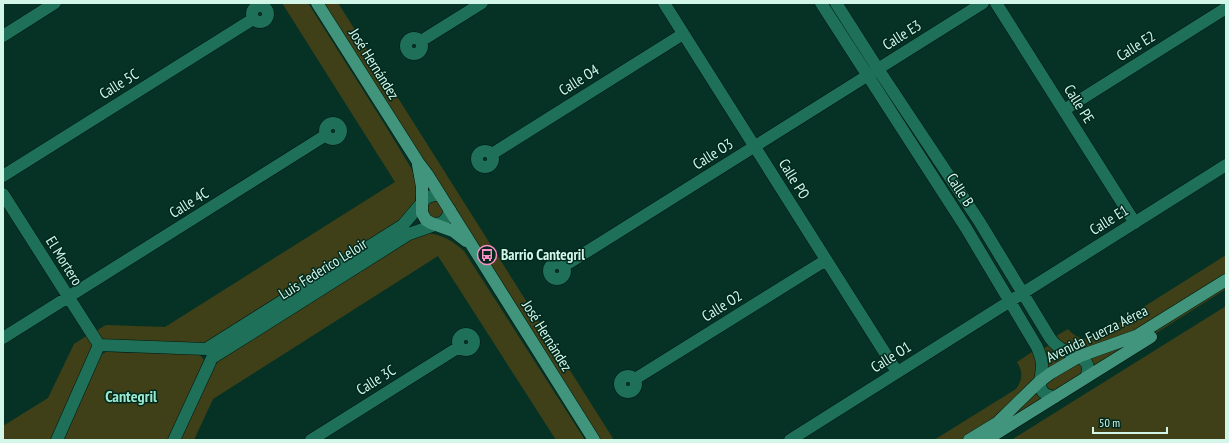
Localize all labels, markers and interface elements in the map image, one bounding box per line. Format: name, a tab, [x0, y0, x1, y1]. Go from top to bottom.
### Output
street label: Calle E3	[879, 15, 925, 54]
street label: José Hernández	[345, 24, 404, 103]
street label: Calle E2	[1113, 26, 1159, 65]
street label: Calle O4	[555, 60, 603, 99]
street label: Calle 5C	[96, 64, 142, 103]
street label: Calle PE	[1060, 81, 1099, 127]
street label: Calle O3	[689, 134, 736, 173]
street label: Calle PO	[775, 155, 814, 202]
street label: Calle B	[943, 169, 978, 210]
street label: Calle 4C	[166, 183, 212, 222]
street label: Calle E1	[1086, 200, 1132, 239]
street label: El Mortero	[42, 233, 87, 289]
street label: Luis Federico Leloir	[275, 233, 371, 303]
bus stop icon: Barrio Cantegril	[476, 244, 498, 266]
place label: Barrio Cantegril	[501, 245, 585, 264]
street label: Calle O2	[698, 286, 745, 325]
street label: José Hernández	[518, 296, 577, 375]
street label: Avenida Fuerza Aérea	[1043, 301, 1151, 366]
street label: Calle O1	[867, 337, 914, 376]
street label: Calle 3C	[353, 360, 399, 399]
district label: Cantegril	[105, 386, 157, 406]
scale bar	[1093, 409, 1167, 435]
text: 50 m	[1099, 415, 1120, 430]

